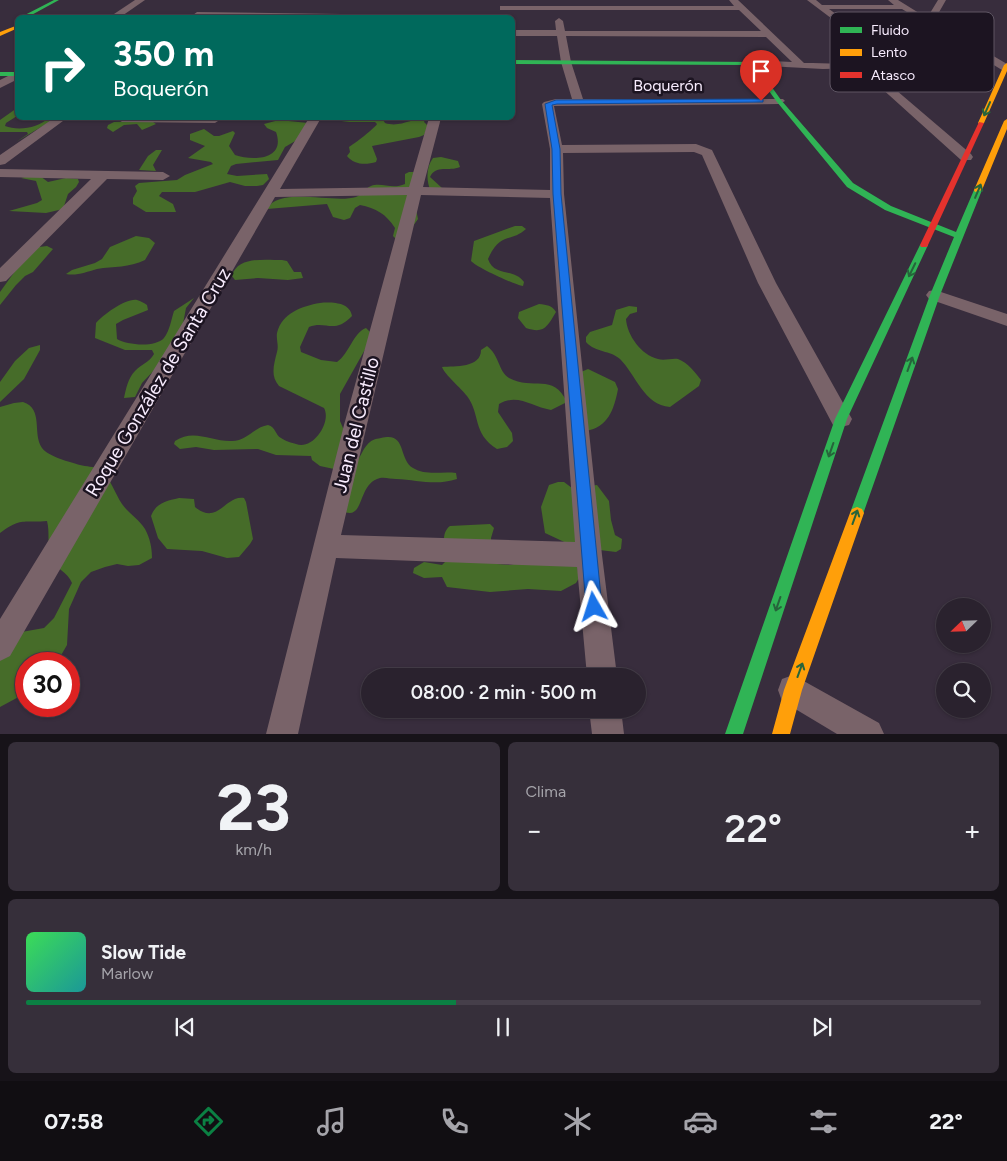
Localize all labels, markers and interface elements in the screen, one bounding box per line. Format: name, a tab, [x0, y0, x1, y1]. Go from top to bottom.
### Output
legend	[830, 12, 994, 92]
text: Fluido	[871, 22, 909, 39]
text: 350 m	[113, 33, 214, 75]
icon: right	[30, 35, 95, 100]
text: Lento	[871, 44, 907, 61]
pin	[740, 50, 782, 101]
icon: arrive	[747, 57, 775, 85]
text: Atasco	[871, 67, 915, 84]
text: Boquerón	[113, 75, 209, 102]
street label: Boquerón	[633, 76, 703, 95]
one-way arrow	[982, 101, 992, 116]
one-way arrow	[974, 184, 983, 199]
one-way arrow	[907, 262, 917, 277]
street label: Roque González de Santa Cruz	[80, 263, 236, 501]
street label: Juan del Castillo	[328, 355, 384, 495]
one-way arrow	[906, 357, 915, 373]
one-way arrow	[826, 441, 835, 457]
one-way arrow	[851, 510, 860, 526]
position arrow	[567, 580, 619, 632]
one-way arrow	[773, 595, 782, 611]
north arrow	[936, 598, 991, 652]
map controls	[936, 598, 991, 718]
speed limit sign: 30	[15, 652, 80, 717]
one-way arrow	[796, 663, 805, 679]
button: search	[936, 663, 991, 718]
text: 08:00 · 2 min · 500 m	[411, 681, 596, 704]
text: 23	[217, 768, 291, 846]
text: Clima	[526, 782, 566, 801]
text: 22°	[724, 806, 782, 852]
text: −	[526, 813, 543, 847]
text: +	[964, 813, 981, 847]
text: km/h	[235, 840, 272, 859]
text: Slow Tide	[101, 941, 186, 964]
text: Marlow	[101, 964, 153, 983]
icon: previous	[171, 1013, 199, 1041]
icon: pause	[489, 1013, 517, 1041]
icon: next	[808, 1013, 836, 1041]
icon: directions	[191, 1104, 226, 1139]
icon: music	[314, 1104, 349, 1139]
icon: phone	[437, 1104, 472, 1139]
icon: climate	[560, 1104, 595, 1139]
icon: car	[683, 1104, 718, 1139]
icon: filters	[806, 1104, 841, 1139]
text: 07:58	[44, 1108, 103, 1135]
text: 22°	[929, 1108, 963, 1135]

